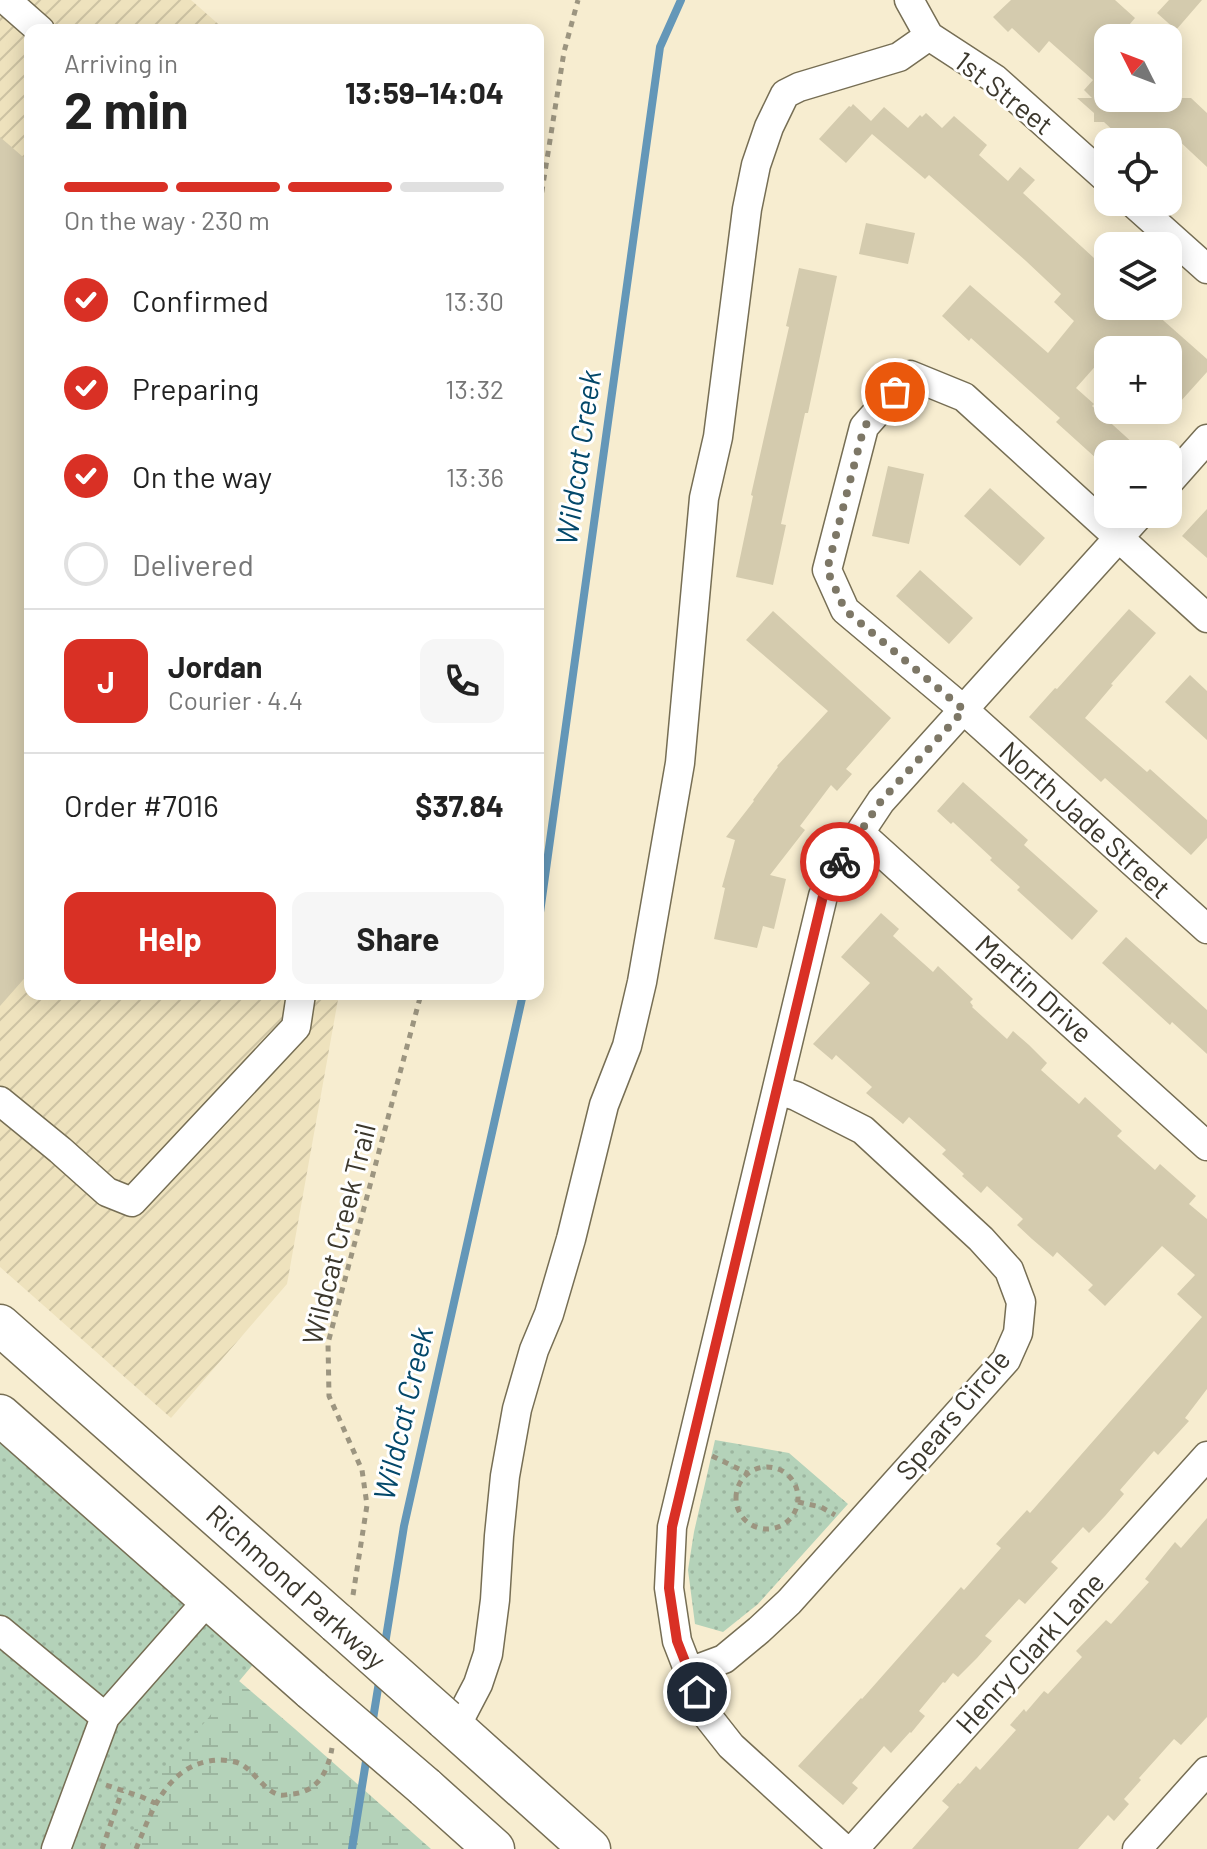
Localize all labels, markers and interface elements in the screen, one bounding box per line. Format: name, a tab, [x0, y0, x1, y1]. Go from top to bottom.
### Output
north arrow	[1094, 24, 1182, 112]
map controls	[1094, 24, 1182, 528]
street label: 1st Street	[949, 43, 1061, 141]
text: Arriving in	[64, 47, 178, 78]
text: 13:59–14:04	[345, 74, 504, 110]
text: 2 min	[64, 77, 189, 139]
button: locate	[1094, 128, 1182, 216]
text: On the way · 230 m	[64, 204, 270, 235]
button: layers	[1094, 232, 1182, 320]
icon: check	[64, 278, 108, 322]
text: Confirmed	[132, 282, 269, 318]
text: 13:30	[445, 285, 504, 316]
button: +	[1094, 336, 1182, 424]
pin	[861, 358, 929, 426]
icon: check	[64, 366, 108, 410]
water label: Wildcat Creek	[547, 367, 607, 548]
text: Preparing	[132, 370, 259, 406]
icon: bag	[873, 370, 917, 414]
text: 13:32	[445, 373, 504, 404]
button: −	[1094, 440, 1182, 528]
icon: check	[64, 454, 108, 498]
text: On the way	[132, 458, 272, 494]
text: 13:36	[446, 461, 504, 492]
text: Delivered	[132, 546, 254, 582]
button: phone	[420, 639, 504, 723]
text: Jordan	[168, 648, 263, 684]
text: J	[97, 663, 115, 699]
text: Courier · 4.4	[168, 684, 303, 715]
street label: North Jade Street	[993, 734, 1178, 905]
text: Order #7016	[64, 787, 219, 823]
text: $37.84	[415, 787, 504, 823]
courier	[800, 822, 880, 902]
icon: bike	[818, 840, 862, 884]
button: Help	[64, 892, 276, 984]
button: Share	[292, 892, 504, 984]
street label: Martin Drive	[969, 927, 1100, 1050]
street label: Wildcat Creek Trail	[294, 1120, 382, 1348]
water label: Wildcat Creek	[365, 1323, 440, 1504]
street label: Spears Circle	[888, 1342, 1017, 1487]
street label: Richmond Parkway	[200, 1497, 394, 1676]
street label: Henry Clark Lane	[948, 1565, 1111, 1740]
pin	[663, 1658, 731, 1726]
icon: home	[675, 1670, 719, 1714]

